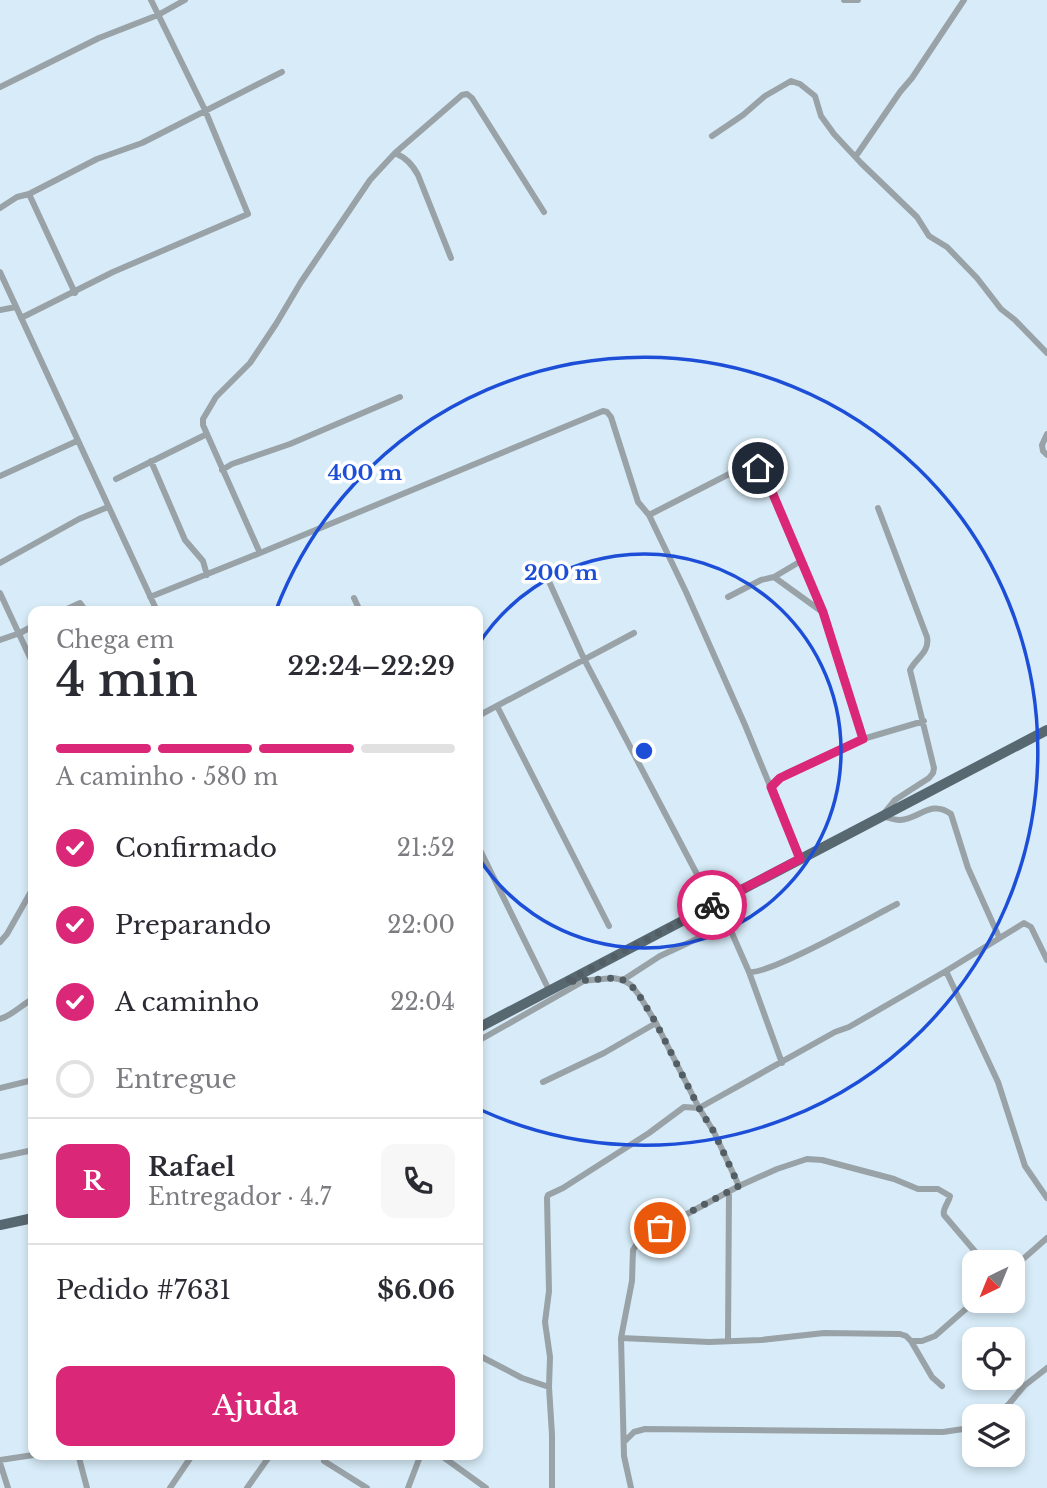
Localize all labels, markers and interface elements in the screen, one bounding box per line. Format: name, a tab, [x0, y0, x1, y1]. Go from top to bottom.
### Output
pin	[728, 438, 788, 498]
icon: home	[739, 449, 777, 487]
text: 400 m	[328, 460, 402, 486]
text: 200 m	[524, 560, 598, 586]
text: Chega em	[56, 626, 174, 654]
text: 22:24–22:29	[288, 650, 455, 682]
text: 4 min	[56, 651, 198, 708]
centre of rings	[632, 739, 656, 763]
text: A caminho · 580 m	[56, 763, 278, 791]
icon: check	[56, 829, 94, 867]
text: Confirmado	[115, 832, 277, 864]
text: 21:52	[397, 834, 455, 862]
courier	[677, 870, 747, 940]
icon: bike	[693, 886, 731, 924]
icon: check	[56, 906, 94, 944]
text: Preparando	[115, 909, 271, 941]
text: 22:00	[387, 911, 455, 939]
icon: check	[56, 983, 94, 1021]
text: A caminho	[115, 986, 259, 1018]
text: 22:04	[390, 988, 455, 1016]
text: Entregue	[115, 1063, 237, 1095]
button: phone	[381, 1144, 455, 1218]
text: Rafael	[148, 1151, 235, 1183]
text: R	[82, 1165, 104, 1197]
text: Entregador · 4.7	[148, 1183, 331, 1211]
pin	[630, 1198, 690, 1258]
icon: bag	[641, 1209, 679, 1247]
north arrow	[962, 1250, 1026, 1312]
map controls	[962, 1250, 1025, 1467]
text: Pedido #7631	[56, 1274, 231, 1306]
text: $6.06	[377, 1274, 455, 1306]
button: locate	[962, 1327, 1025, 1390]
button: Ajuda	[56, 1366, 455, 1446]
button: layers	[962, 1404, 1025, 1467]

